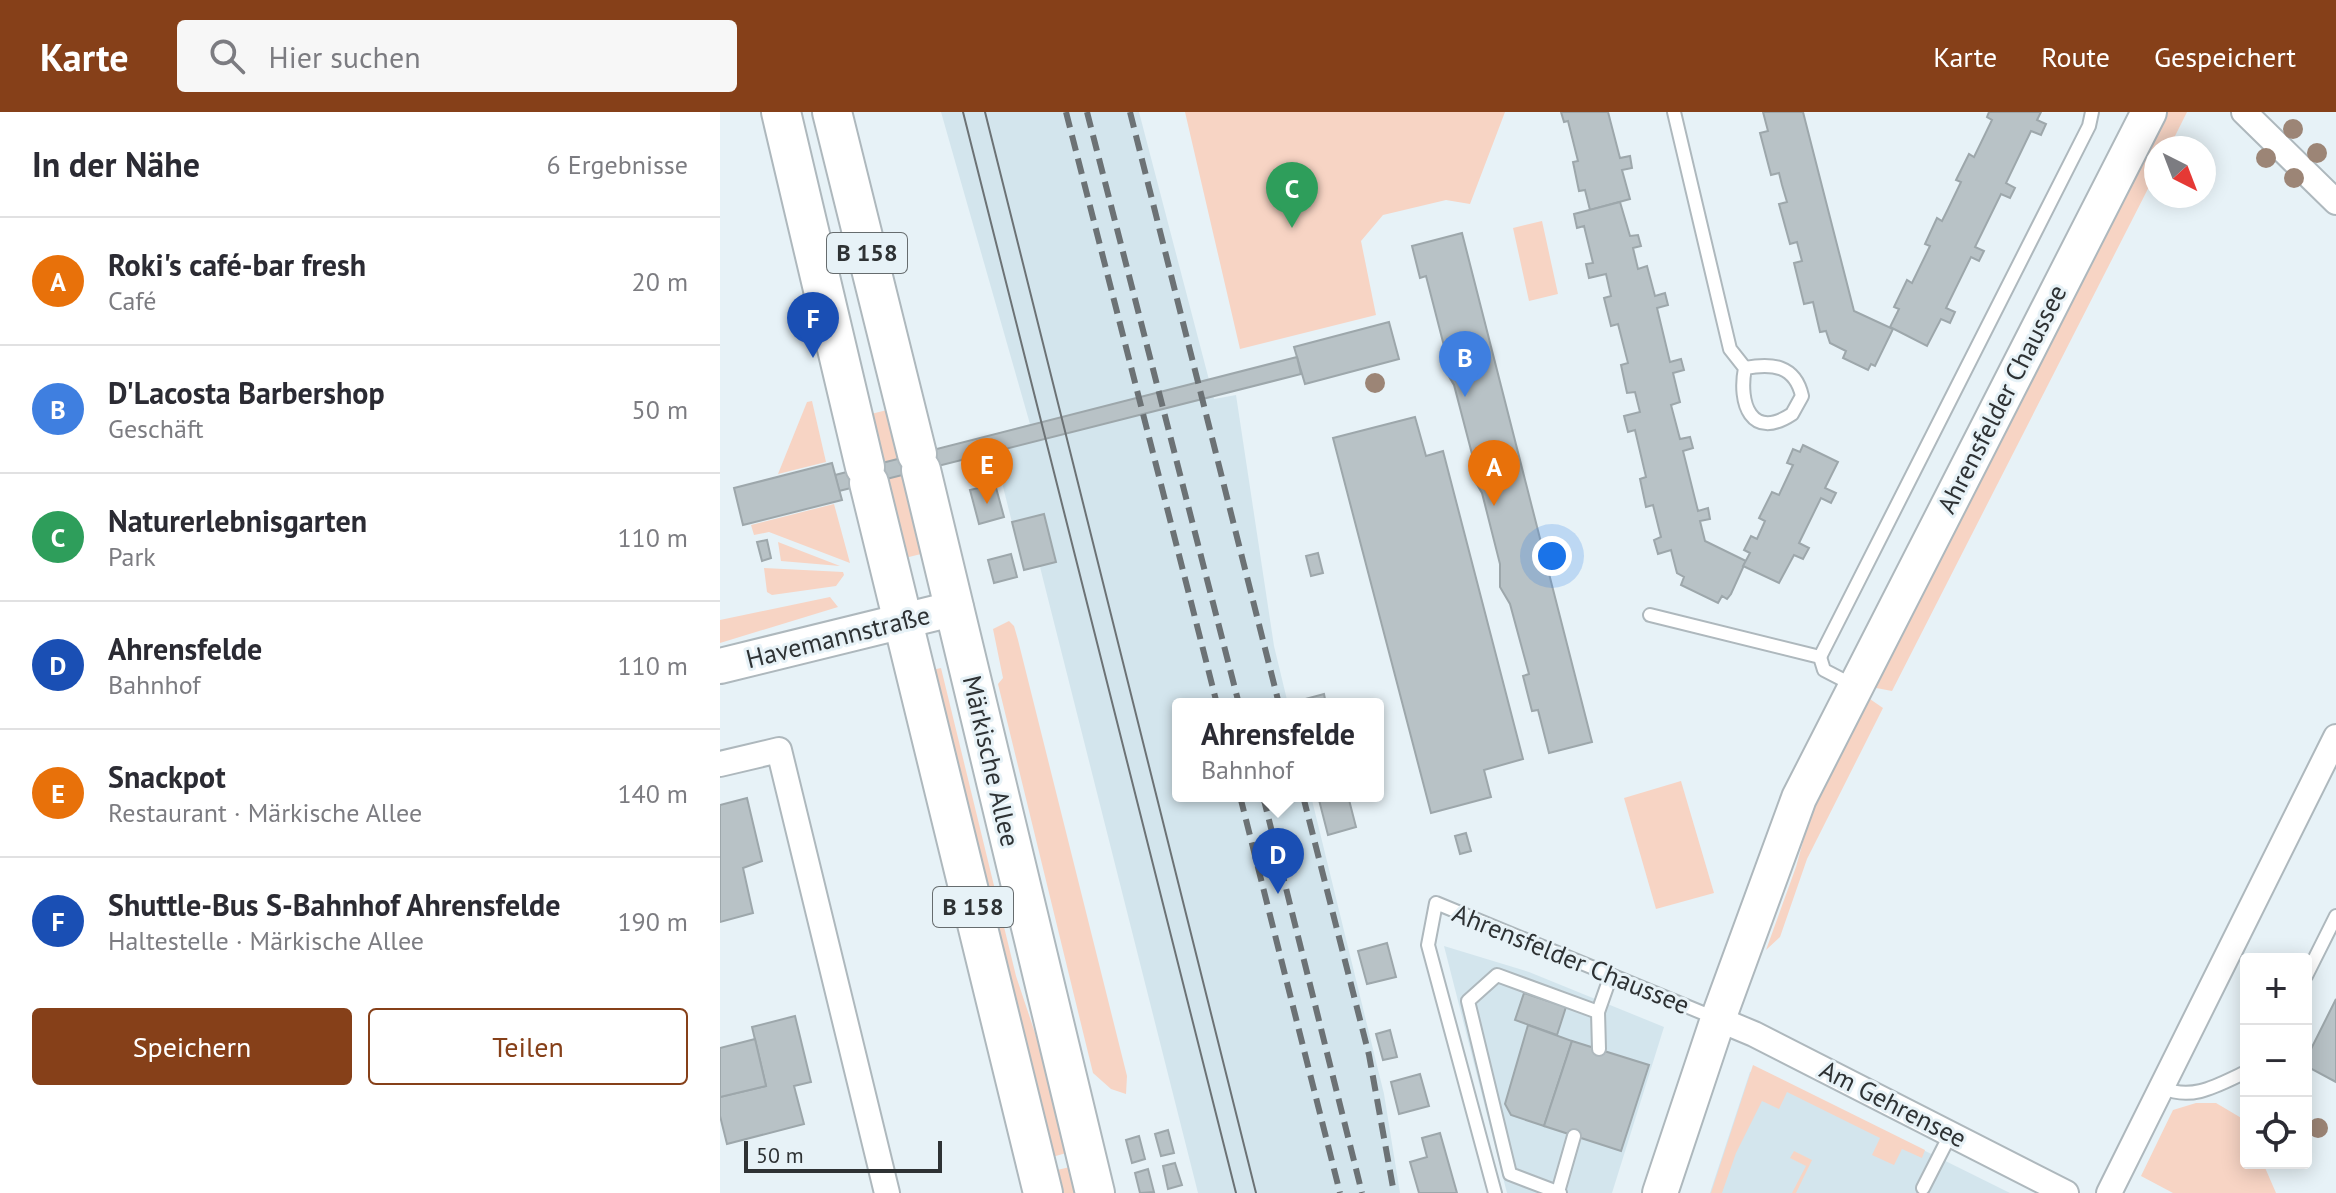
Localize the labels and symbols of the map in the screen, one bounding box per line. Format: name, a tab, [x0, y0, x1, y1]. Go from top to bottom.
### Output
north arrow	[2144, 136, 2216, 208]
pin: C	[1266, 162, 1318, 228]
road number: B 158	[827, 233, 907, 273]
street label: Ahrensfelder Chaussee	[1930, 279, 2074, 519]
pin: F	[787, 292, 839, 358]
pin: B	[1439, 331, 1491, 397]
pin: E	[961, 438, 1013, 504]
pin: A	[1468, 440, 1520, 506]
your location	[1532, 536, 1572, 576]
street label: Havemannstraße	[742, 598, 933, 675]
street label: Märkische Allee	[956, 672, 1027, 850]
pin: D	[1252, 828, 1304, 894]
road number: B 158	[933, 887, 1013, 927]
street label: Ahrensfelder Chaussee	[1448, 896, 1694, 1021]
street label: Am Gehrensee	[1814, 1053, 1972, 1155]
scale bar	[744, 1137, 942, 1173]

